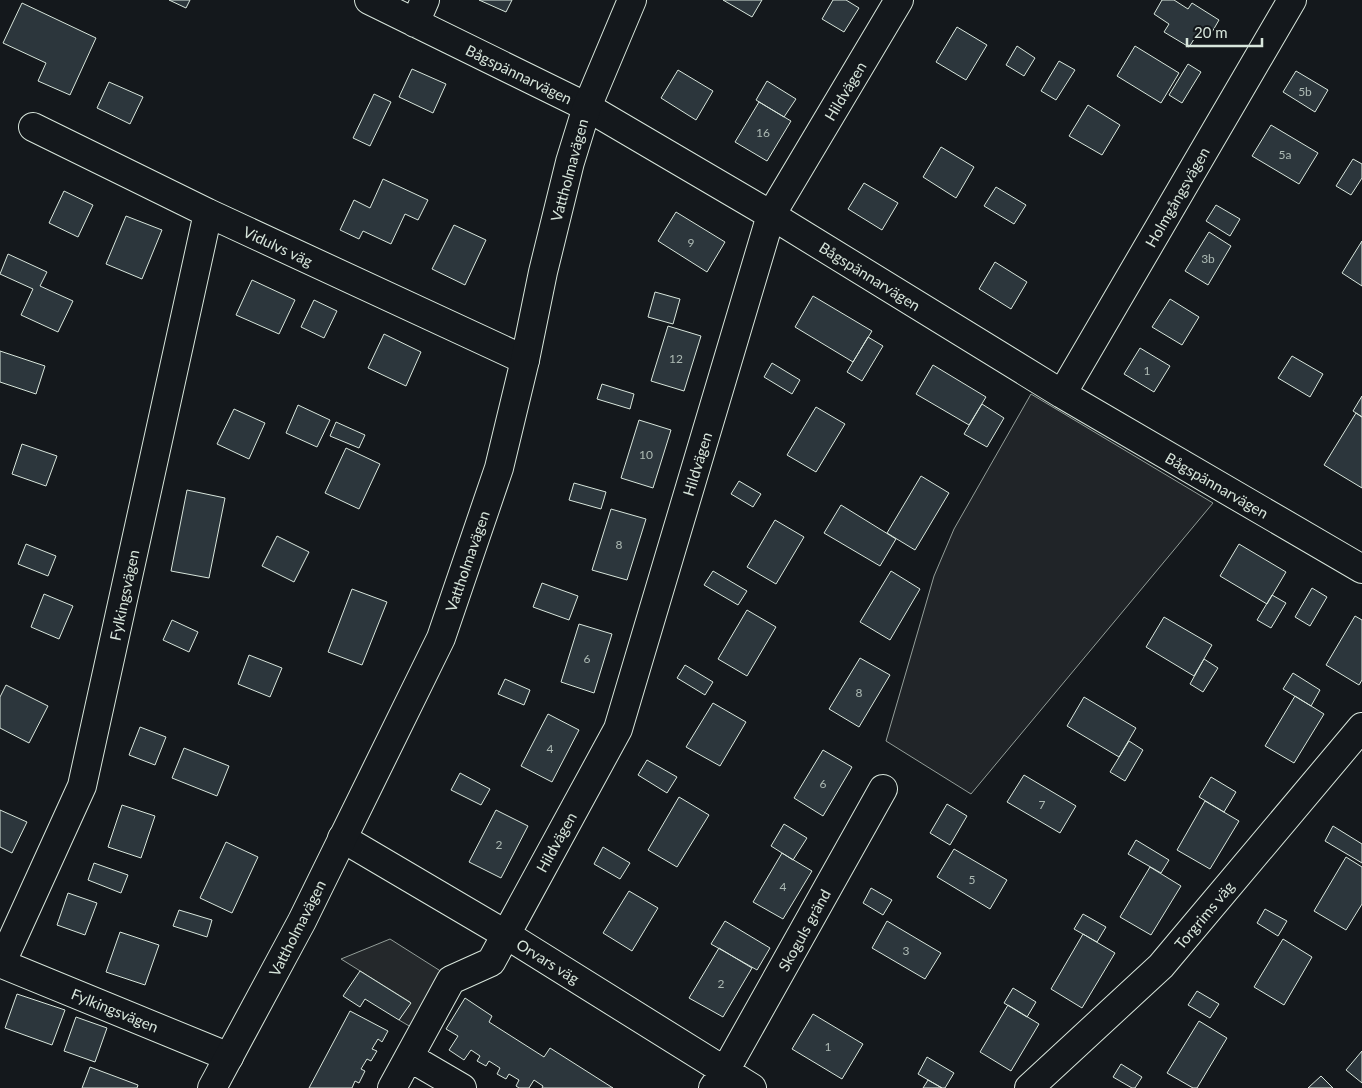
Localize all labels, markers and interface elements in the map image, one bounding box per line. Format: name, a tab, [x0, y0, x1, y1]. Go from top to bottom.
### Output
scale bar	[1187, 15, 1262, 47]
text: 20 m	[1194, 23, 1228, 41]
street label: Bågspännarvägen	[463, 41, 575, 107]
street label: Hildvägen	[820, 58, 870, 124]
house number: 5b	[1298, 84, 1312, 99]
street label: Vattholmavägen	[547, 117, 591, 223]
house number: 16	[756, 125, 770, 140]
street label: Holmgångsvägen	[1141, 144, 1213, 250]
house number: 5a	[1279, 147, 1291, 162]
street label: Vidulvs väg	[240, 222, 316, 270]
house number: 9	[688, 235, 695, 250]
street label: Bågspännarvägen	[816, 238, 924, 314]
house number: 3b	[1201, 251, 1215, 266]
house number: 12	[669, 351, 683, 366]
house number: 1	[1144, 363, 1151, 378]
street label: Hildvägen	[679, 430, 715, 498]
house number: 10	[639, 447, 653, 462]
street label: Bågspännarvägen	[1162, 448, 1272, 522]
street label: Vattholmavägen	[441, 508, 493, 614]
house number: 8	[616, 537, 623, 552]
street label: Fylkingsvägen	[106, 548, 142, 642]
house number: 6	[584, 651, 591, 666]
house number: 8	[856, 685, 863, 700]
house number: 4	[547, 741, 554, 756]
house number: 6	[820, 776, 827, 791]
house number: 7	[1039, 797, 1046, 812]
street label: Hildvägen	[532, 809, 580, 875]
house number: 2	[496, 837, 503, 852]
house number: 5	[969, 872, 976, 887]
street label: Vattholmavägen	[265, 877, 329, 979]
street label: Torgrims väg	[1170, 877, 1238, 953]
house number: 4	[780, 879, 787, 894]
street label: Skoguls gränd	[774, 886, 834, 974]
street label: Orvars väg	[513, 935, 583, 987]
house number: 3	[903, 943, 910, 958]
house number: 2	[718, 976, 725, 991]
street label: Fylkingsvägen	[69, 984, 161, 1036]
house number: 1	[825, 1039, 832, 1054]

